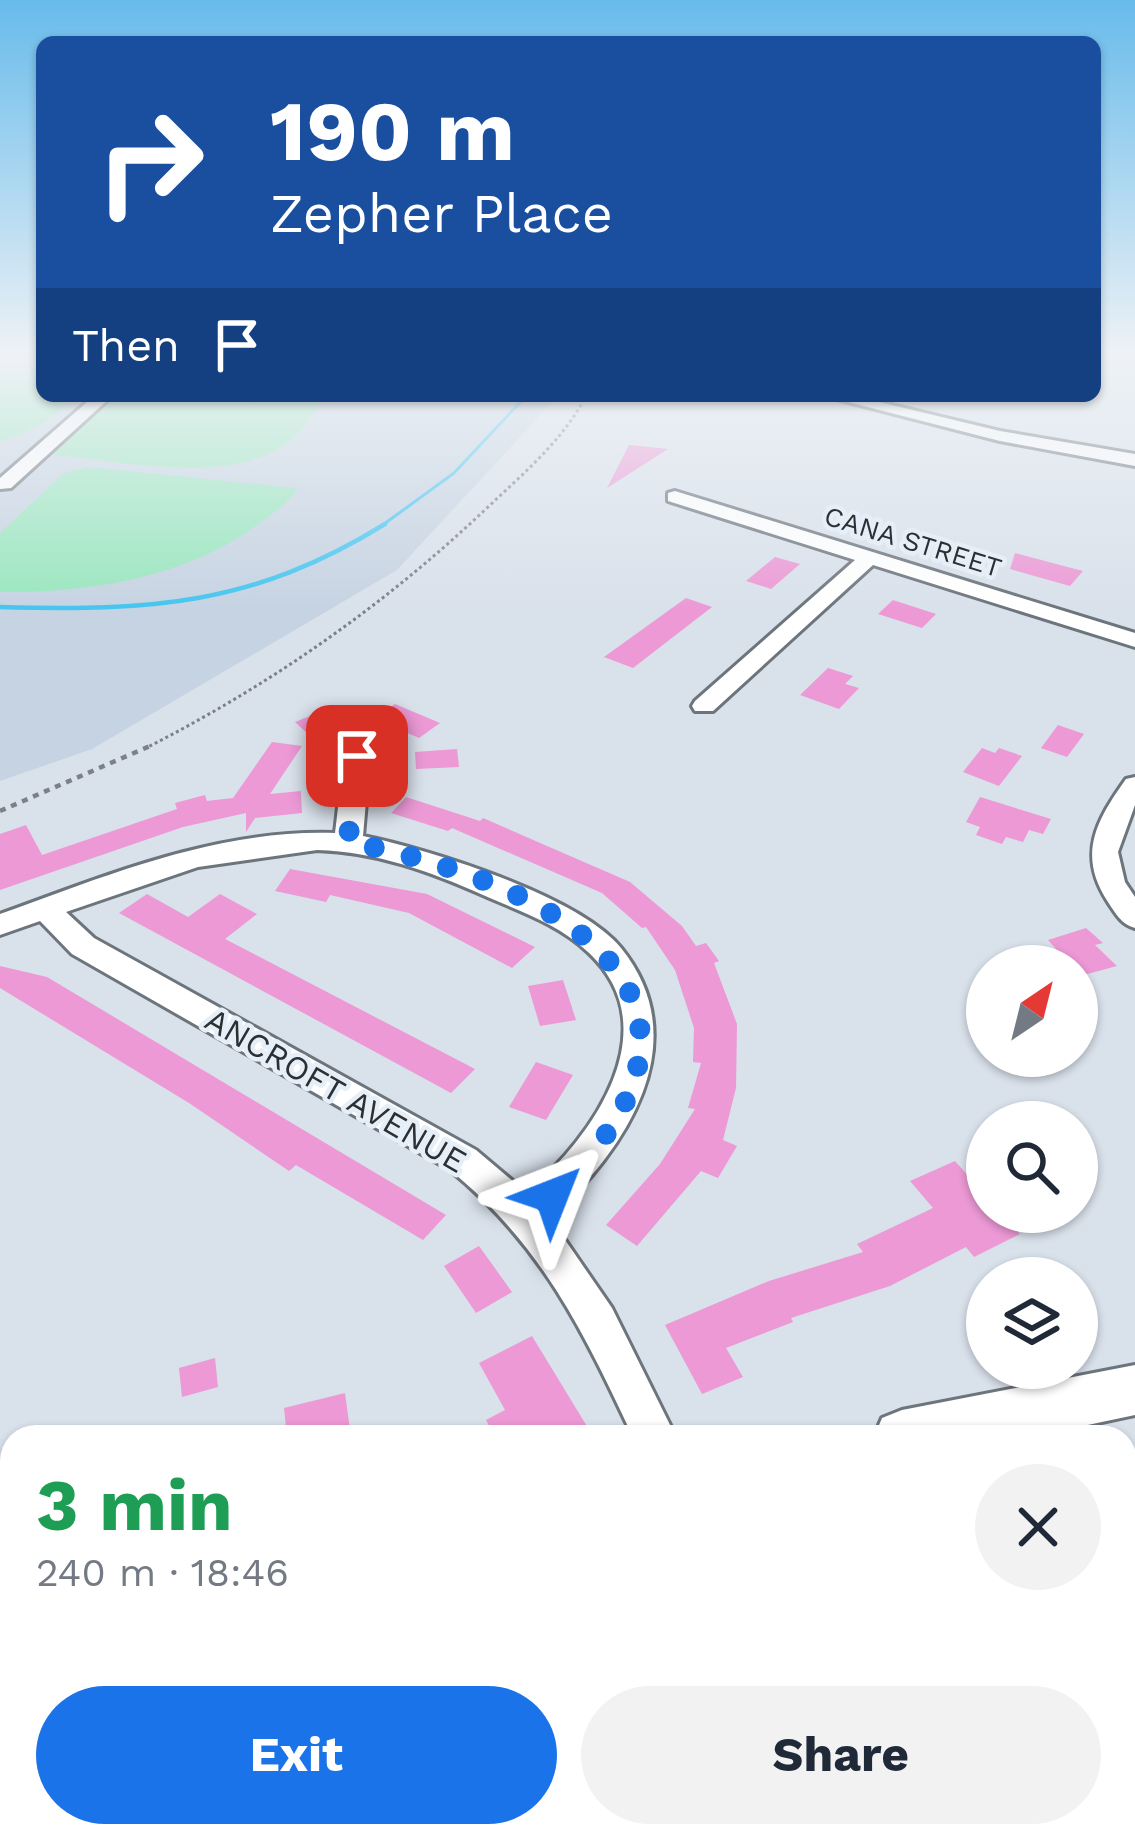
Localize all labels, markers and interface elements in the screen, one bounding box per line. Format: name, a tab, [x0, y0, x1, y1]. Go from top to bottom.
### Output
text: 190 m	[270, 82, 515, 180]
icon: right	[72, 84, 228, 240]
text: Zepher Place	[270, 182, 613, 245]
icon: arrive	[204, 312, 270, 378]
text: Then	[72, 319, 180, 372]
street label: CANA STREET	[821, 500, 1005, 584]
pin	[306, 705, 408, 807]
icon: arrive	[324, 723, 390, 789]
north arrow	[966, 945, 1098, 1077]
map controls	[966, 945, 1098, 1389]
street label: ANCROFT AVENUE	[198, 999, 474, 1181]
button: search	[966, 1101, 1098, 1233]
position arrow	[489, 1133, 615, 1259]
button: layers	[966, 1257, 1098, 1389]
text: 3 min	[36, 1463, 233, 1547]
button: close	[975, 1464, 1101, 1590]
text: 240 m · 18:46	[36, 1550, 289, 1595]
button: Exit	[36, 1686, 557, 1824]
button: Share	[581, 1686, 1101, 1824]

